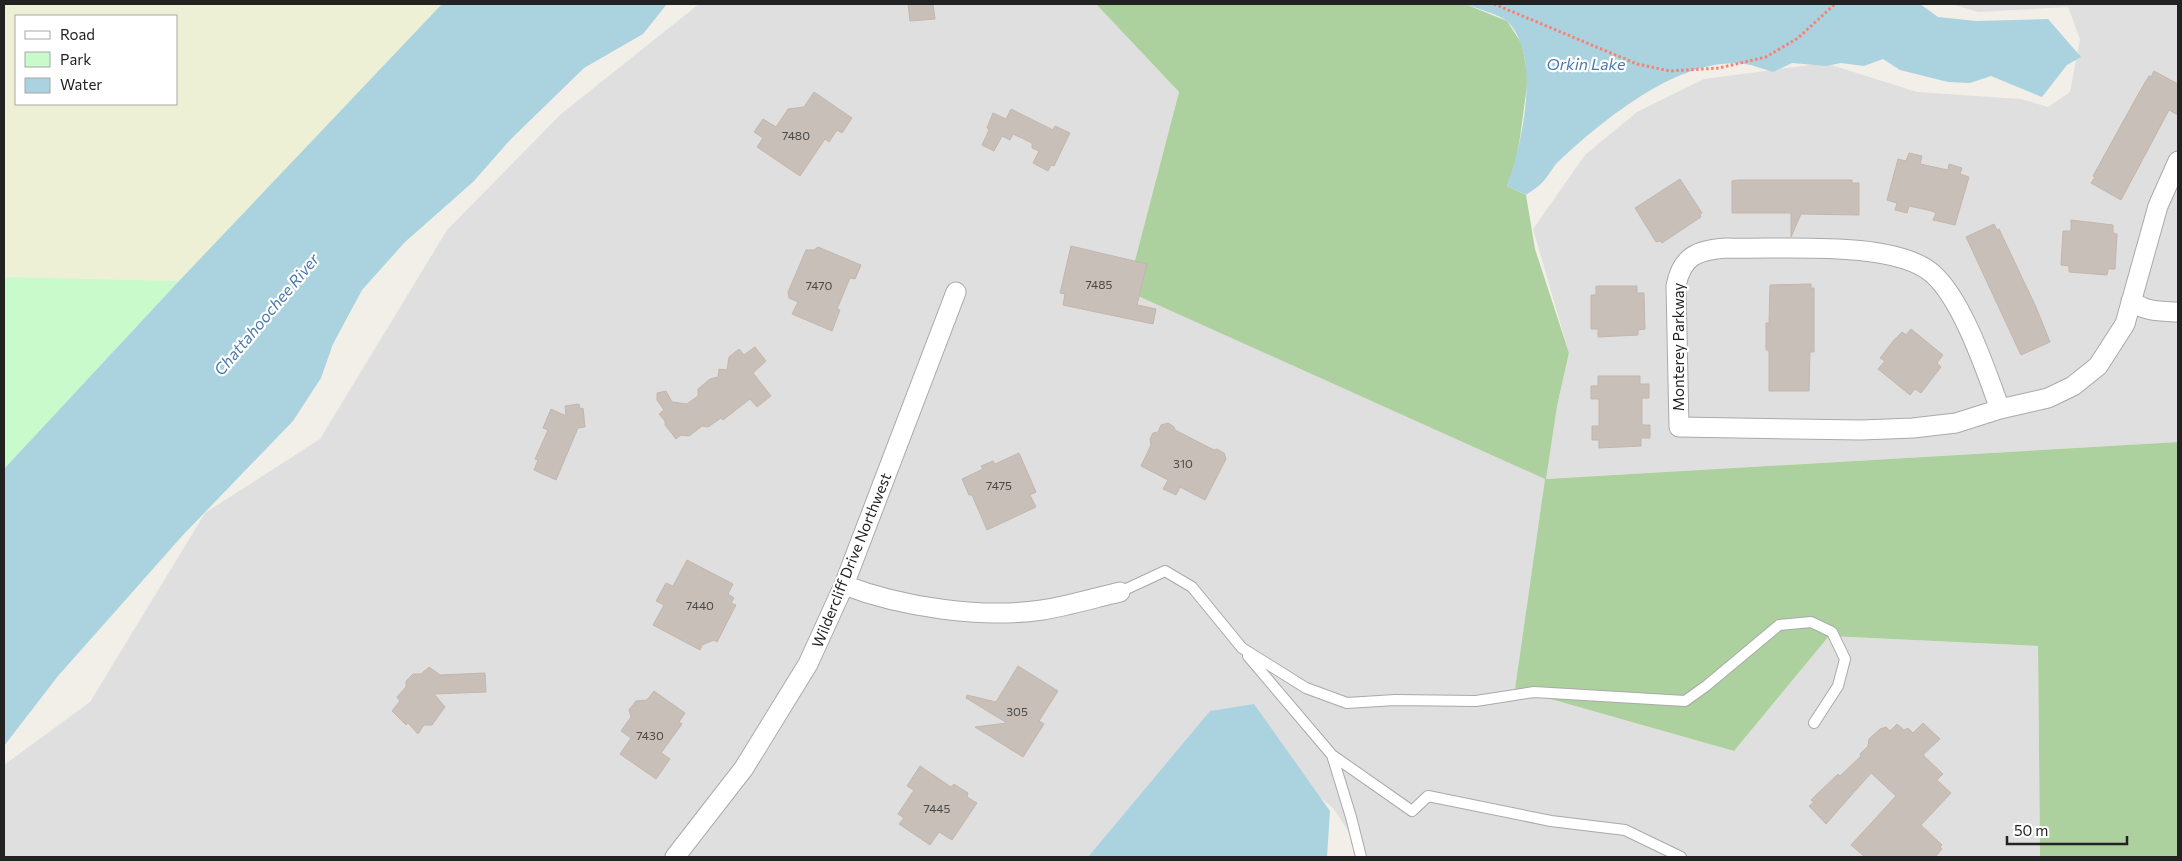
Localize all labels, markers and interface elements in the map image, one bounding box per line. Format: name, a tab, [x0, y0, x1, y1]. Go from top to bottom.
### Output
legend	[15, 15, 178, 105]
text: Road	[60, 25, 95, 43]
text: Park	[60, 50, 91, 68]
water label: Orkin Lake	[1547, 54, 1626, 73]
text: Water	[60, 75, 102, 93]
house number: 7480	[782, 128, 810, 142]
water label: Chattahoochee River	[210, 249, 323, 379]
house number: 7485	[1086, 277, 1113, 291]
house number: 7470	[806, 278, 833, 292]
street label: Monterey Parkway	[1669, 282, 1687, 411]
house number: 310	[1173, 456, 1193, 470]
street label: Wildercliff Drive Northwest	[808, 470, 894, 650]
house number: 7475	[986, 478, 1012, 492]
house number: 7440	[686, 598, 714, 612]
house number: 305	[1006, 704, 1028, 718]
house number: 7430	[636, 728, 664, 742]
house number: 7445	[924, 801, 951, 815]
scale bar	[2007, 814, 2127, 846]
text: 50 m	[2014, 821, 2048, 839]

